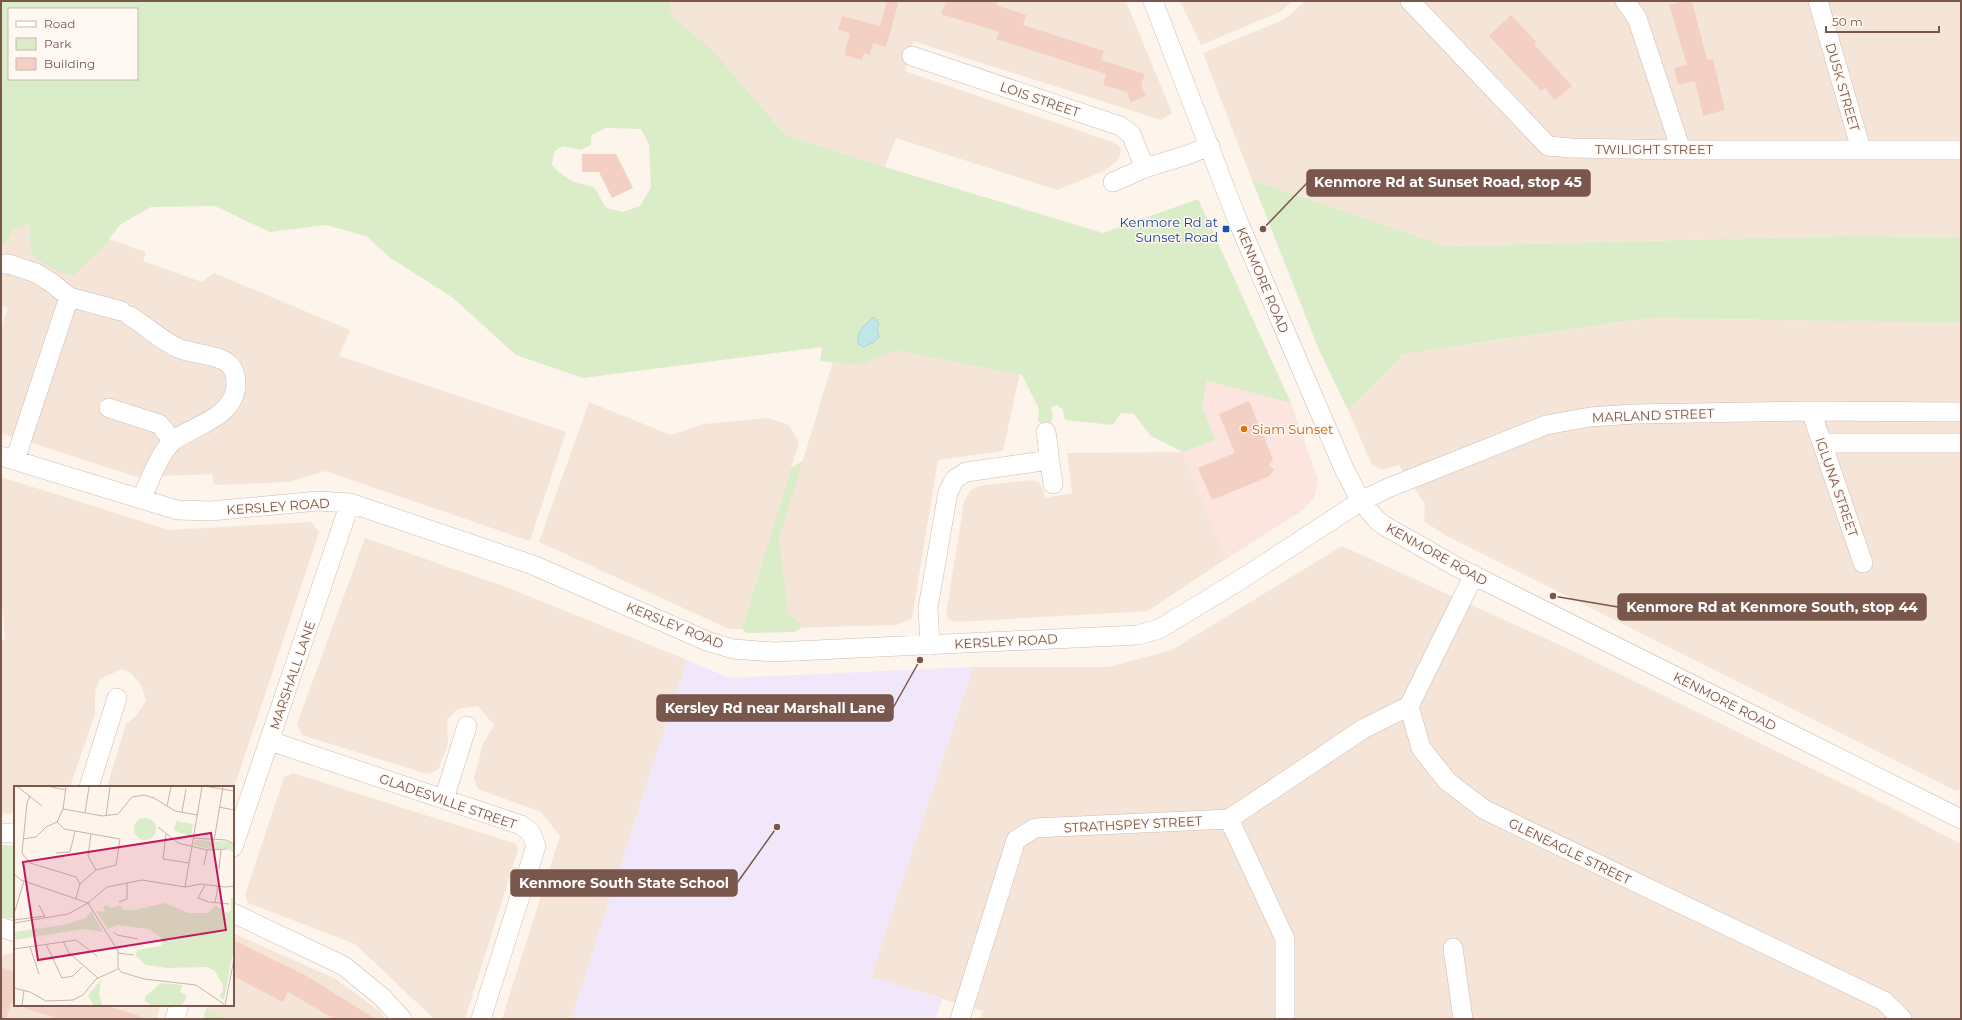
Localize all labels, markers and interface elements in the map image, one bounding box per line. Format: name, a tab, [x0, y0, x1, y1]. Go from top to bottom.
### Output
legend	[8, 8, 138, 80]
scale bar	[1826, 8, 1939, 34]
text: 50 m	[1832, 14, 1863, 29]
text: Road	[44, 16, 75, 31]
text: Park	[44, 36, 72, 51]
street label: DUSK STREET	[1823, 41, 1863, 134]
text: Building	[44, 56, 95, 71]
street label: LOIS STREET	[998, 78, 1082, 120]
street label: TWILIGHT STREET	[1595, 141, 1714, 157]
callout: Kenmore Rd at Sunset Road, stop 45	[1307, 170, 1590, 196]
text: Kenmore Rd at Sunset Road, stop 45	[1314, 173, 1582, 191]
place label: Kenmore Rd at Sunset Road	[1120, 214, 1218, 245]
marker: Kenmore Rd at Sunset Road	[1221, 224, 1231, 234]
street label: KENMORE ROAD	[1233, 225, 1293, 336]
street label: MARLAND STREET	[1592, 405, 1715, 425]
place label: Siam Sunset	[1252, 421, 1333, 437]
marker: Siam Sunset	[1239, 424, 1249, 434]
street label: IGLUNA STREET	[1812, 435, 1862, 540]
street label: KERSLEY ROAD	[226, 494, 330, 518]
street label: KENMORE ROAD	[1383, 519, 1491, 589]
callout: Kenmore Rd at Kenmore South, stop 44	[1618, 594, 1926, 620]
street label: KERSLEY ROAD	[624, 598, 726, 652]
text: Kenmore Rd at Kenmore South, stop 44	[1626, 598, 1918, 616]
street label: MARSHALL LANE	[266, 619, 318, 731]
street label: KERSLEY ROAD	[954, 630, 1058, 652]
street label: KENMORE ROAD	[1671, 668, 1779, 734]
callout: Kersley Rd near Marshall Lane	[657, 695, 893, 721]
text: Kersley Rd near Marshall Lane	[665, 699, 885, 717]
street label: GLADESVILLE STREET	[377, 770, 519, 832]
inset map	[14, 786, 234, 1006]
street label: STRATHSPEY STREET	[1063, 812, 1203, 836]
street label: GLENEAGLE STREET	[1506, 814, 1634, 888]
callout: Kenmore South State School	[511, 870, 737, 896]
text: Kenmore South State School	[519, 874, 729, 892]

